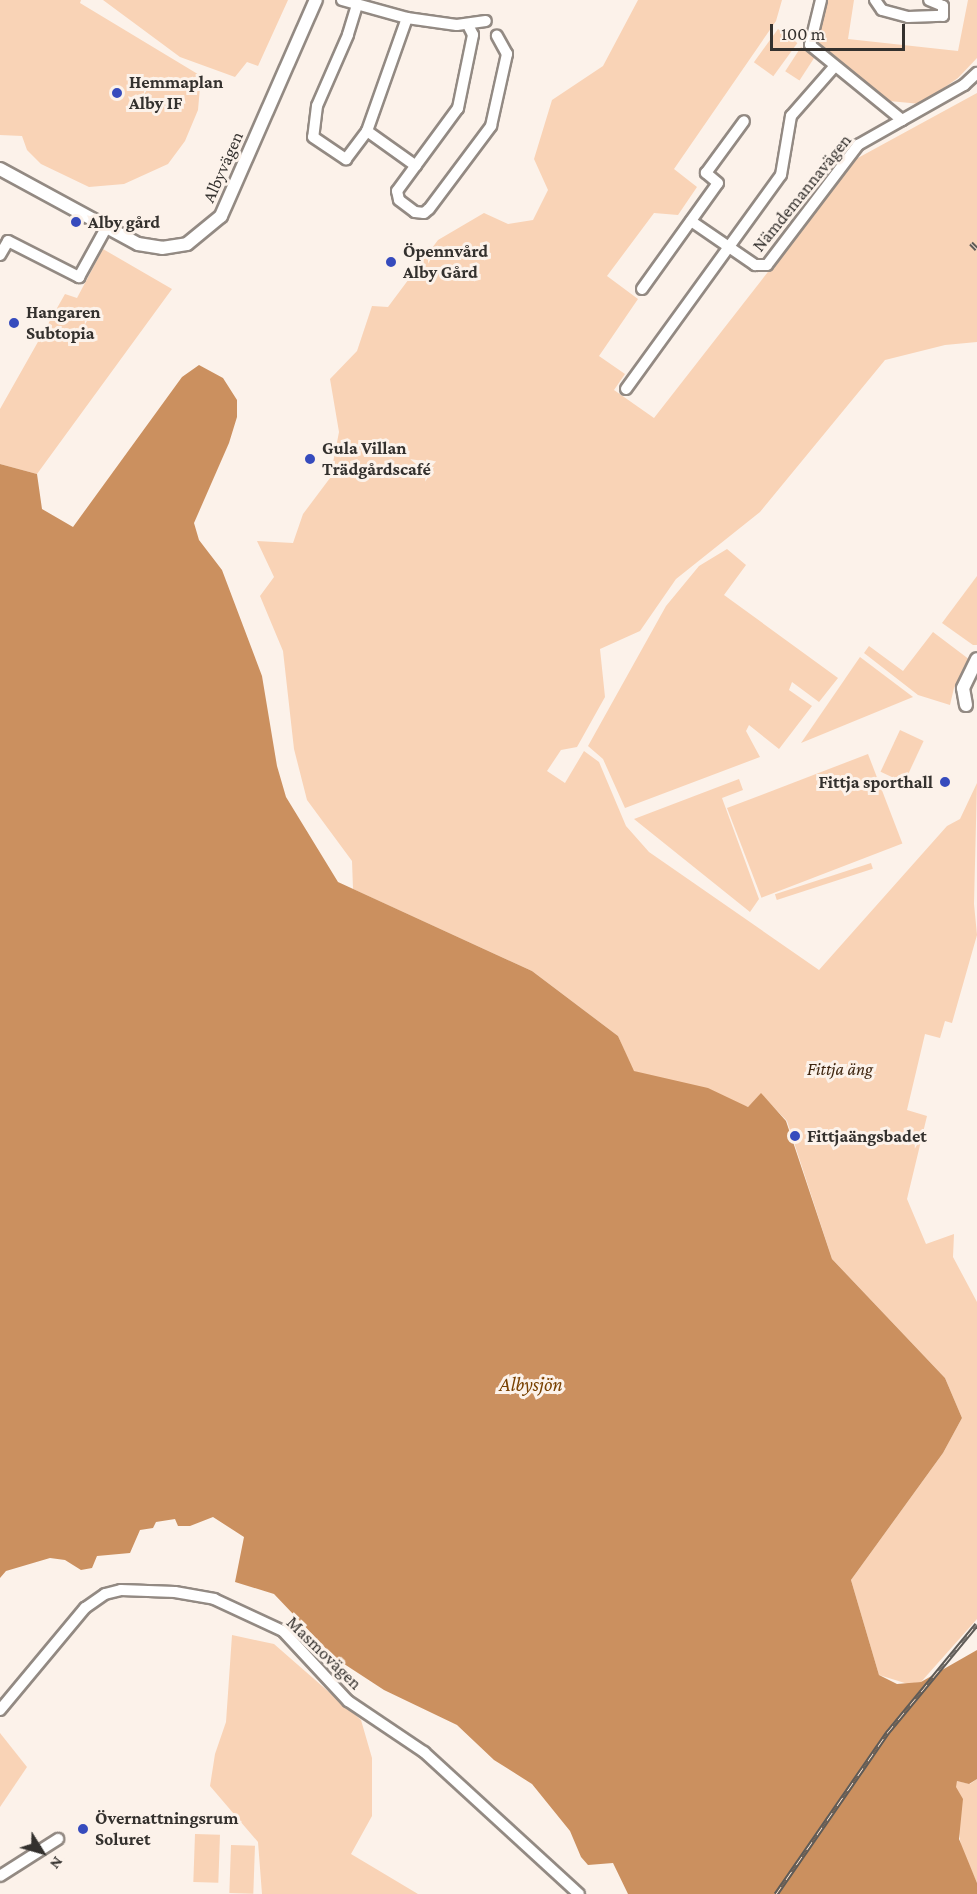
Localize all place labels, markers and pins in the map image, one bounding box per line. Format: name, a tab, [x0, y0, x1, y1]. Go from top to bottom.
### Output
place label: Hemmaplan Alby IF	[129, 72, 223, 115]
marker: Hemmaplan Alby IF	[110, 86, 124, 100]
place label: Alby gård	[88, 211, 160, 233]
marker: Alby gård	[69, 215, 83, 229]
place label: Öpennvård Alby Gård	[403, 241, 488, 284]
marker: Öpennvård Alby Gård	[384, 255, 398, 269]
place label: Hangaren Subtopia	[26, 302, 101, 344]
marker: Hangaren Subtopia	[7, 316, 21, 330]
place label: Gula Villan Trädgårdscafé	[322, 438, 431, 480]
marker: Gula Villan Trädgårdscafé	[303, 452, 317, 466]
place label: Fittja sporthall	[818, 771, 933, 793]
marker: Fittja sporthall	[938, 775, 952, 789]
place label: Fittjaängsbadet	[807, 1125, 927, 1147]
marker: Fittjaängsbadet	[788, 1129, 802, 1143]
place label: Övernattningsrum Soluret	[95, 1808, 238, 1850]
marker: Övernattningsrum Soluret	[76, 1822, 90, 1836]

